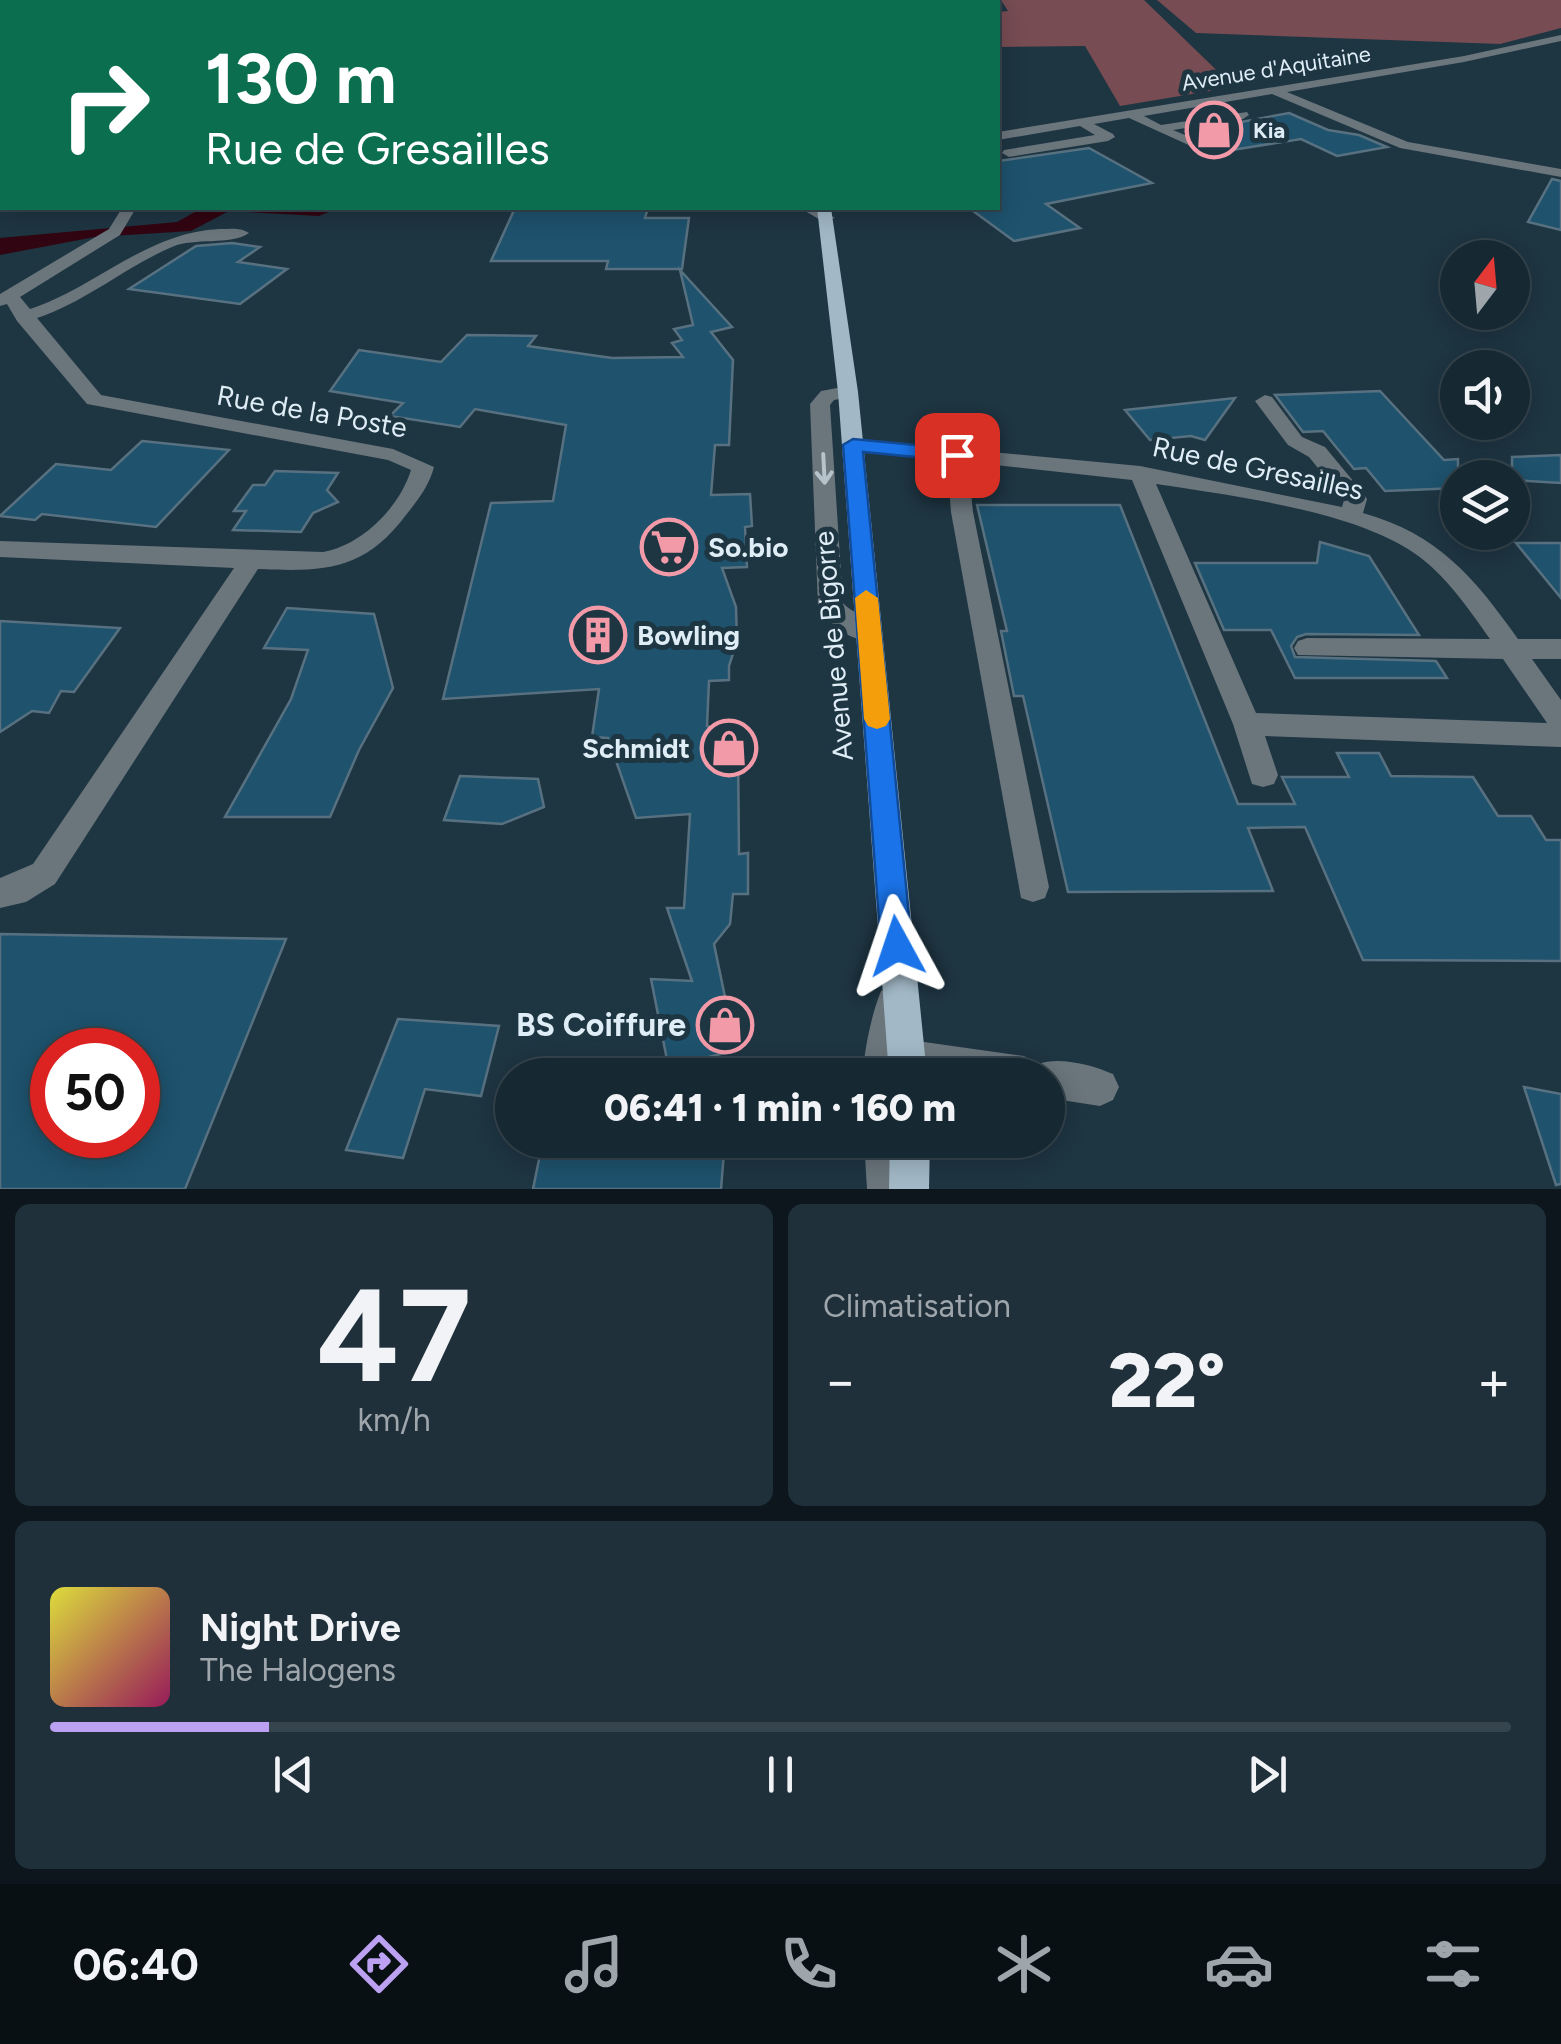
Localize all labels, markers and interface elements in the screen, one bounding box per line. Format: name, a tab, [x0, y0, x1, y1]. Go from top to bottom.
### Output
text: 130 m	[205, 36, 397, 121]
icon: right	[40, 40, 170, 170]
street label: Avenue d'Aquitaine	[1180, 40, 1372, 97]
shop icon: Kia	[1184, 100, 1244, 160]
place label: Kia	[1253, 117, 1285, 144]
text: Rue de Gresailles	[205, 121, 550, 175]
north arrow	[1440, 240, 1530, 330]
map controls	[1440, 240, 1530, 550]
button: sound	[1440, 350, 1530, 440]
street label: Rue de la Poste	[214, 378, 410, 444]
pin	[915, 413, 1000, 498]
icon: arrive	[930, 428, 985, 483]
street label: Rue de Gresailles	[1150, 429, 1366, 507]
one-way arrow	[815, 453, 834, 485]
button: layers	[1440, 460, 1530, 550]
supermarket icon: So.bio	[639, 517, 699, 577]
place label: So.bio	[708, 530, 789, 564]
street label: Avenue de Bigorre	[806, 530, 860, 762]
building icon: Bowling	[568, 605, 628, 665]
place label: Bowling	[637, 618, 740, 652]
shop icon: Schmidt	[699, 718, 759, 778]
place label: Schmidt	[582, 731, 690, 765]
position arrow	[845, 894, 949, 998]
shop icon: BS Coiffure	[695, 995, 755, 1055]
place label: BS Coiffure	[516, 1006, 686, 1044]
speed limit sign: 50	[30, 1028, 160, 1158]
text: 06:41 · 1 min · 160 m	[604, 1085, 956, 1131]
text: 47	[317, 1258, 471, 1414]
text: Climatisation	[823, 1287, 1011, 1325]
text: 22°	[1109, 1336, 1225, 1426]
text: −	[823, 1348, 857, 1414]
text: +	[1477, 1348, 1511, 1414]
text: km/h	[357, 1401, 431, 1439]
text: Night Drive	[200, 1605, 401, 1651]
text: The Halogens	[200, 1651, 396, 1689]
icon: previous	[266, 1747, 321, 1802]
icon: pause	[753, 1747, 808, 1802]
icon: next	[1240, 1747, 1295, 1802]
icon: directions	[344, 1929, 414, 1999]
icon: music	[559, 1929, 629, 1999]
icon: phone	[774, 1929, 844, 1999]
icon: climate	[989, 1929, 1059, 1999]
icon: car	[1204, 1929, 1274, 1999]
icon: filters	[1418, 1929, 1488, 1999]
text: 06:40	[72, 1937, 199, 1991]

